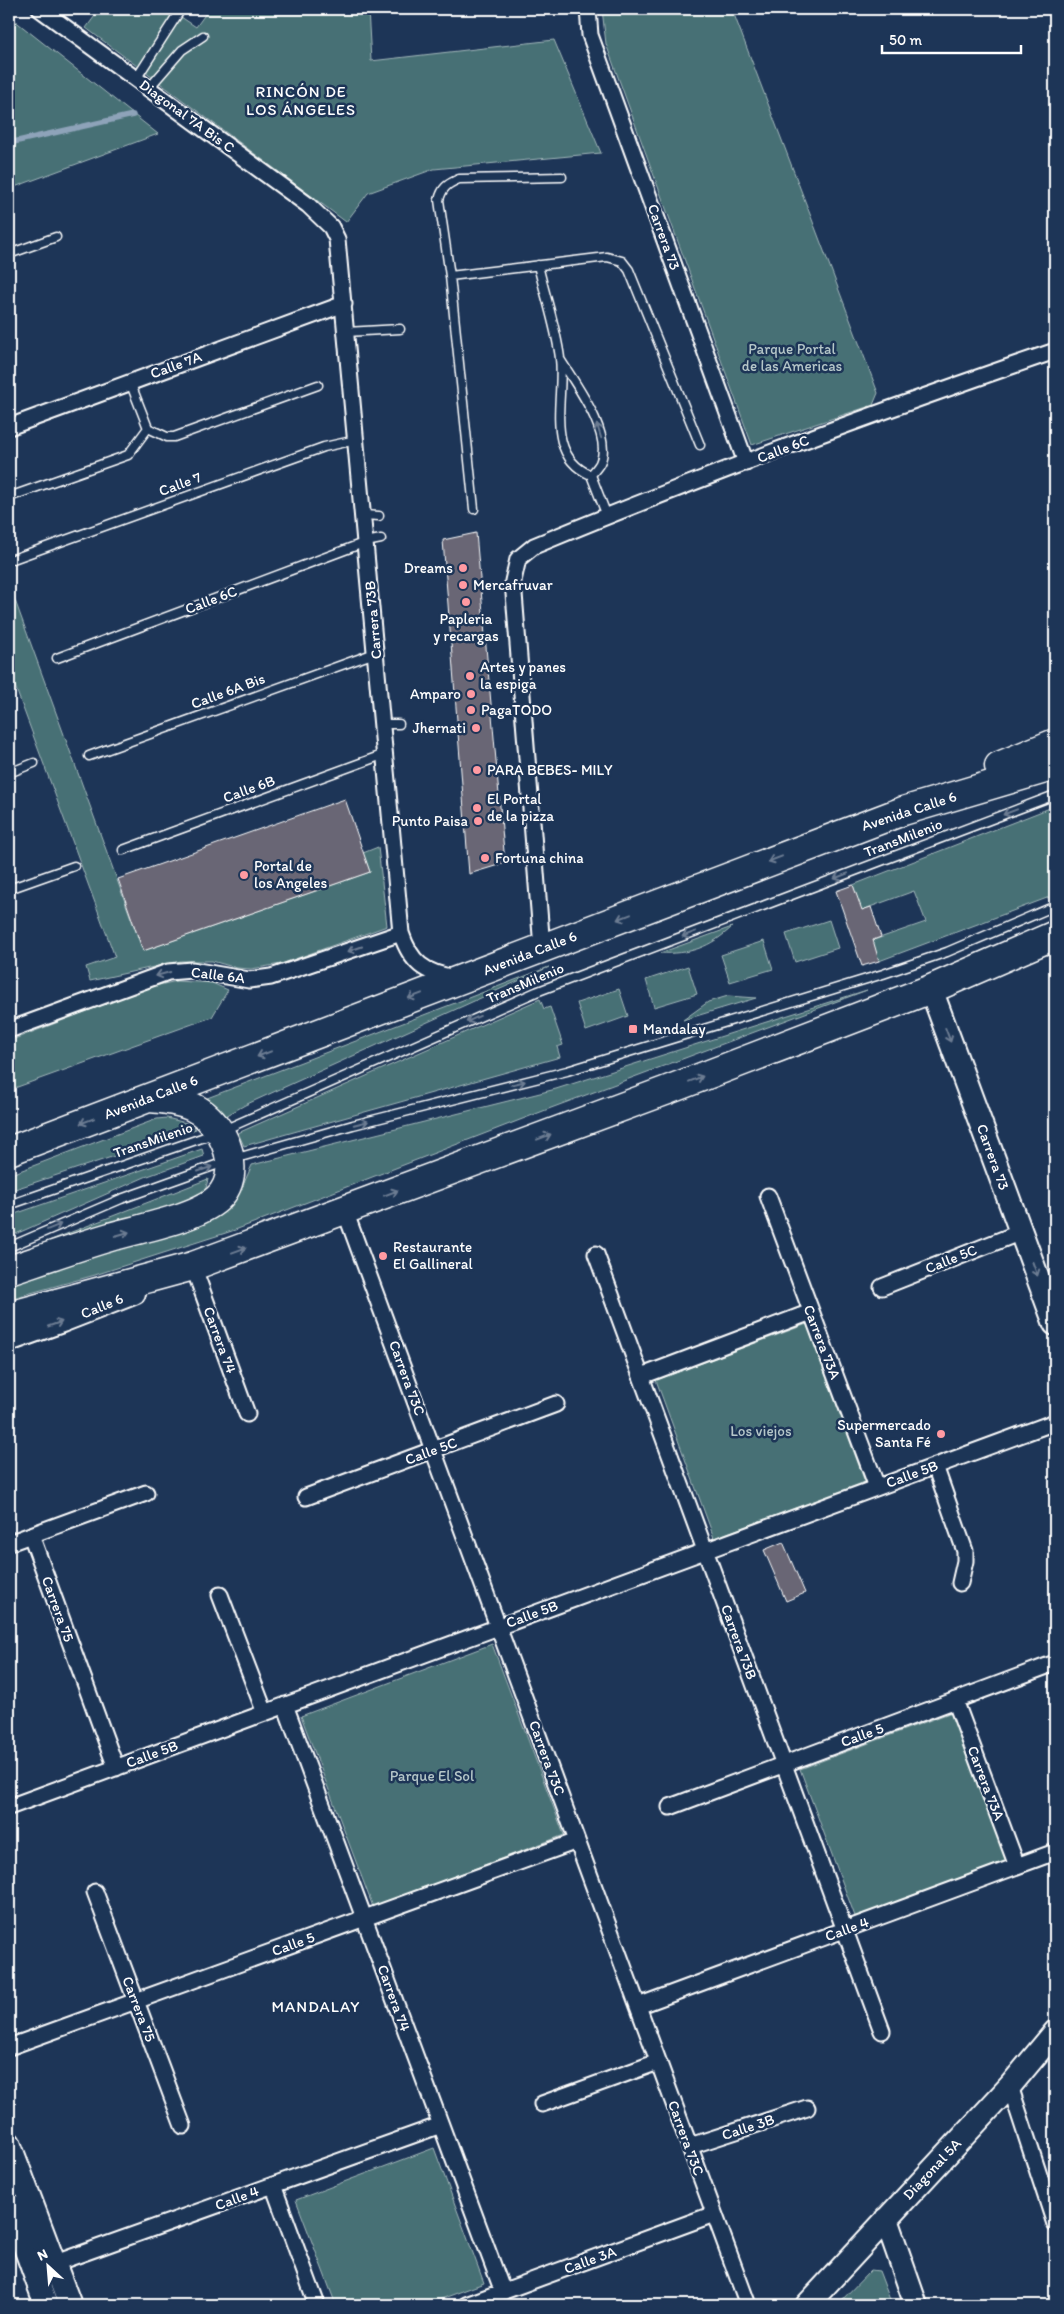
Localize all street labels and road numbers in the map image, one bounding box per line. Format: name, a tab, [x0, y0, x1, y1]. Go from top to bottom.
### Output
street label: Diagonal 7A Bis C	[136, 75, 238, 157]
street label: Carrera 73	[644, 202, 684, 272]
street label: Calle 7A	[148, 347, 205, 383]
street label: Calle 6C	[755, 431, 812, 467]
street label: Calle 7	[156, 468, 204, 500]
street label: Carrera 73B	[361, 580, 385, 660]
street label: Calle 6C	[183, 582, 240, 618]
street label: Calle 6A Bis	[188, 669, 268, 713]
street label: Calle 6B	[221, 771, 278, 807]
street label: Avenida Calle 6	[859, 787, 959, 835]
street label: TransMilenio	[861, 815, 945, 861]
street label: Avenida Calle 6	[481, 927, 580, 979]
street label: TransMilenio	[483, 959, 567, 1007]
street label: Calle 6A	[190, 963, 246, 987]
street label: Avenida Calle 6	[102, 1071, 201, 1123]
street label: TransMilenio	[111, 1118, 195, 1162]
street label: Carrera 73	[973, 1122, 1013, 1192]
street label: Calle 5C	[923, 1240, 980, 1277]
street label: Calle 6	[78, 1289, 126, 1323]
street label: Carrera 73A	[800, 1302, 845, 1382]
street label: Carrera 74	[200, 1304, 240, 1376]
street label: Carrera 73C	[385, 1338, 429, 1418]
street label: Calle 5C	[403, 1433, 460, 1469]
street label: Calle 5B	[884, 1456, 941, 1492]
street label: Carrera 75	[38, 1574, 78, 1644]
street label: Calle 5B	[504, 1596, 561, 1632]
street label: Carrera 73B	[717, 1602, 761, 1682]
street label: Carrera 73C	[525, 1718, 569, 1798]
street label: Calle 5	[838, 1719, 886, 1751]
street label: Calle 5B	[124, 1736, 181, 1772]
street label: Carrera 73A	[964, 1743, 1009, 1823]
street label: Calle 4	[823, 1913, 871, 1945]
street label: Calle 5	[269, 1928, 317, 1960]
street label: Carrera 74	[374, 1962, 414, 2034]
street label: Carrera 75	[118, 1974, 160, 2044]
street label: Carrera 73C	[664, 2098, 708, 2178]
street label: Calle 3B	[719, 2110, 777, 2144]
street label: Diagonal 5A	[899, 2134, 965, 2203]
street label: Calle 4	[213, 2182, 261, 2214]
street label: Calle 3A	[561, 2242, 619, 2278]

